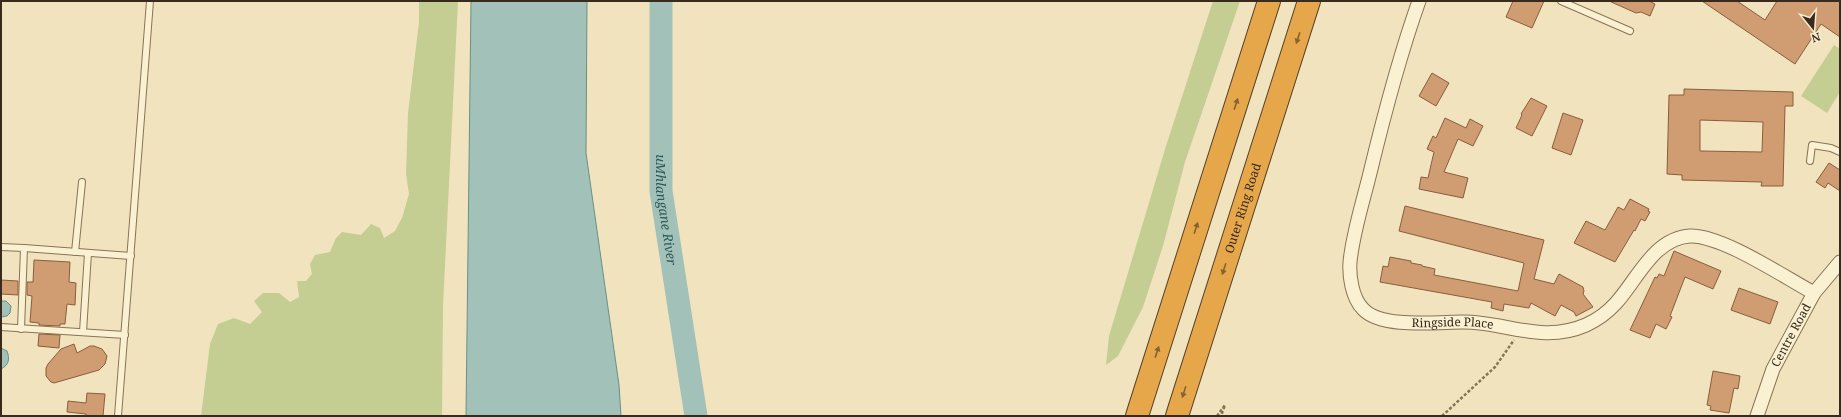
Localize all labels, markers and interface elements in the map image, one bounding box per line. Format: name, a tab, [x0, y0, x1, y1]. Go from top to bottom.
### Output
north arrow	[1793, 8, 1833, 48]
text: N	[1809, 30, 1822, 47]
one-way arrow	[1294, 32, 1300, 44]
one-way arrow	[1233, 98, 1239, 110]
water label: uMhlangane River	[652, 154, 682, 267]
street label: Outer Ring Road	[1220, 160, 1265, 255]
one-way arrow	[1194, 222, 1200, 234]
one-way arrow	[1221, 263, 1227, 275]
street label: Centre Road	[1767, 300, 1815, 370]
street label: Ringside Place	[1411, 313, 1495, 333]
one-way arrow	[1154, 346, 1160, 358]
one-way arrow	[1181, 387, 1187, 399]

